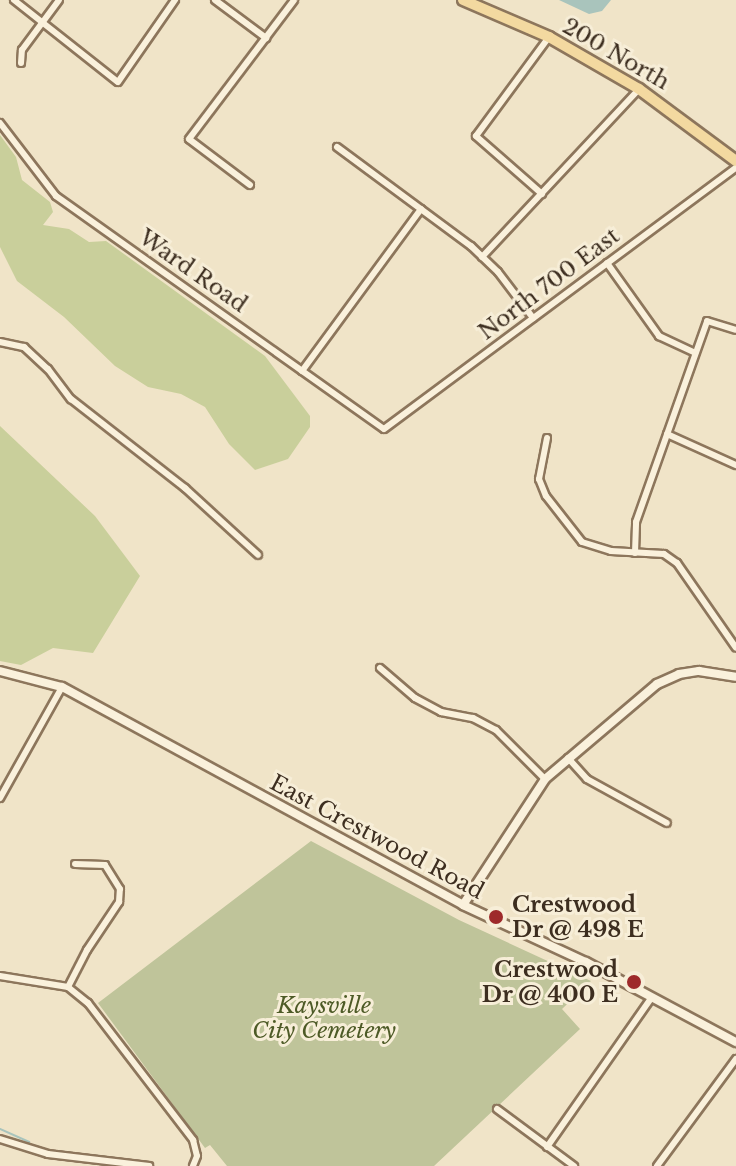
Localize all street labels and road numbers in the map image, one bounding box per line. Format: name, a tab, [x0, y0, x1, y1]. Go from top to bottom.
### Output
street label: 200 North	[558, 13, 674, 95]
street label: North 700 East	[474, 223, 624, 345]
street label: Ward Road	[134, 224, 252, 318]
street label: East Crestwood Road	[266, 769, 488, 905]

